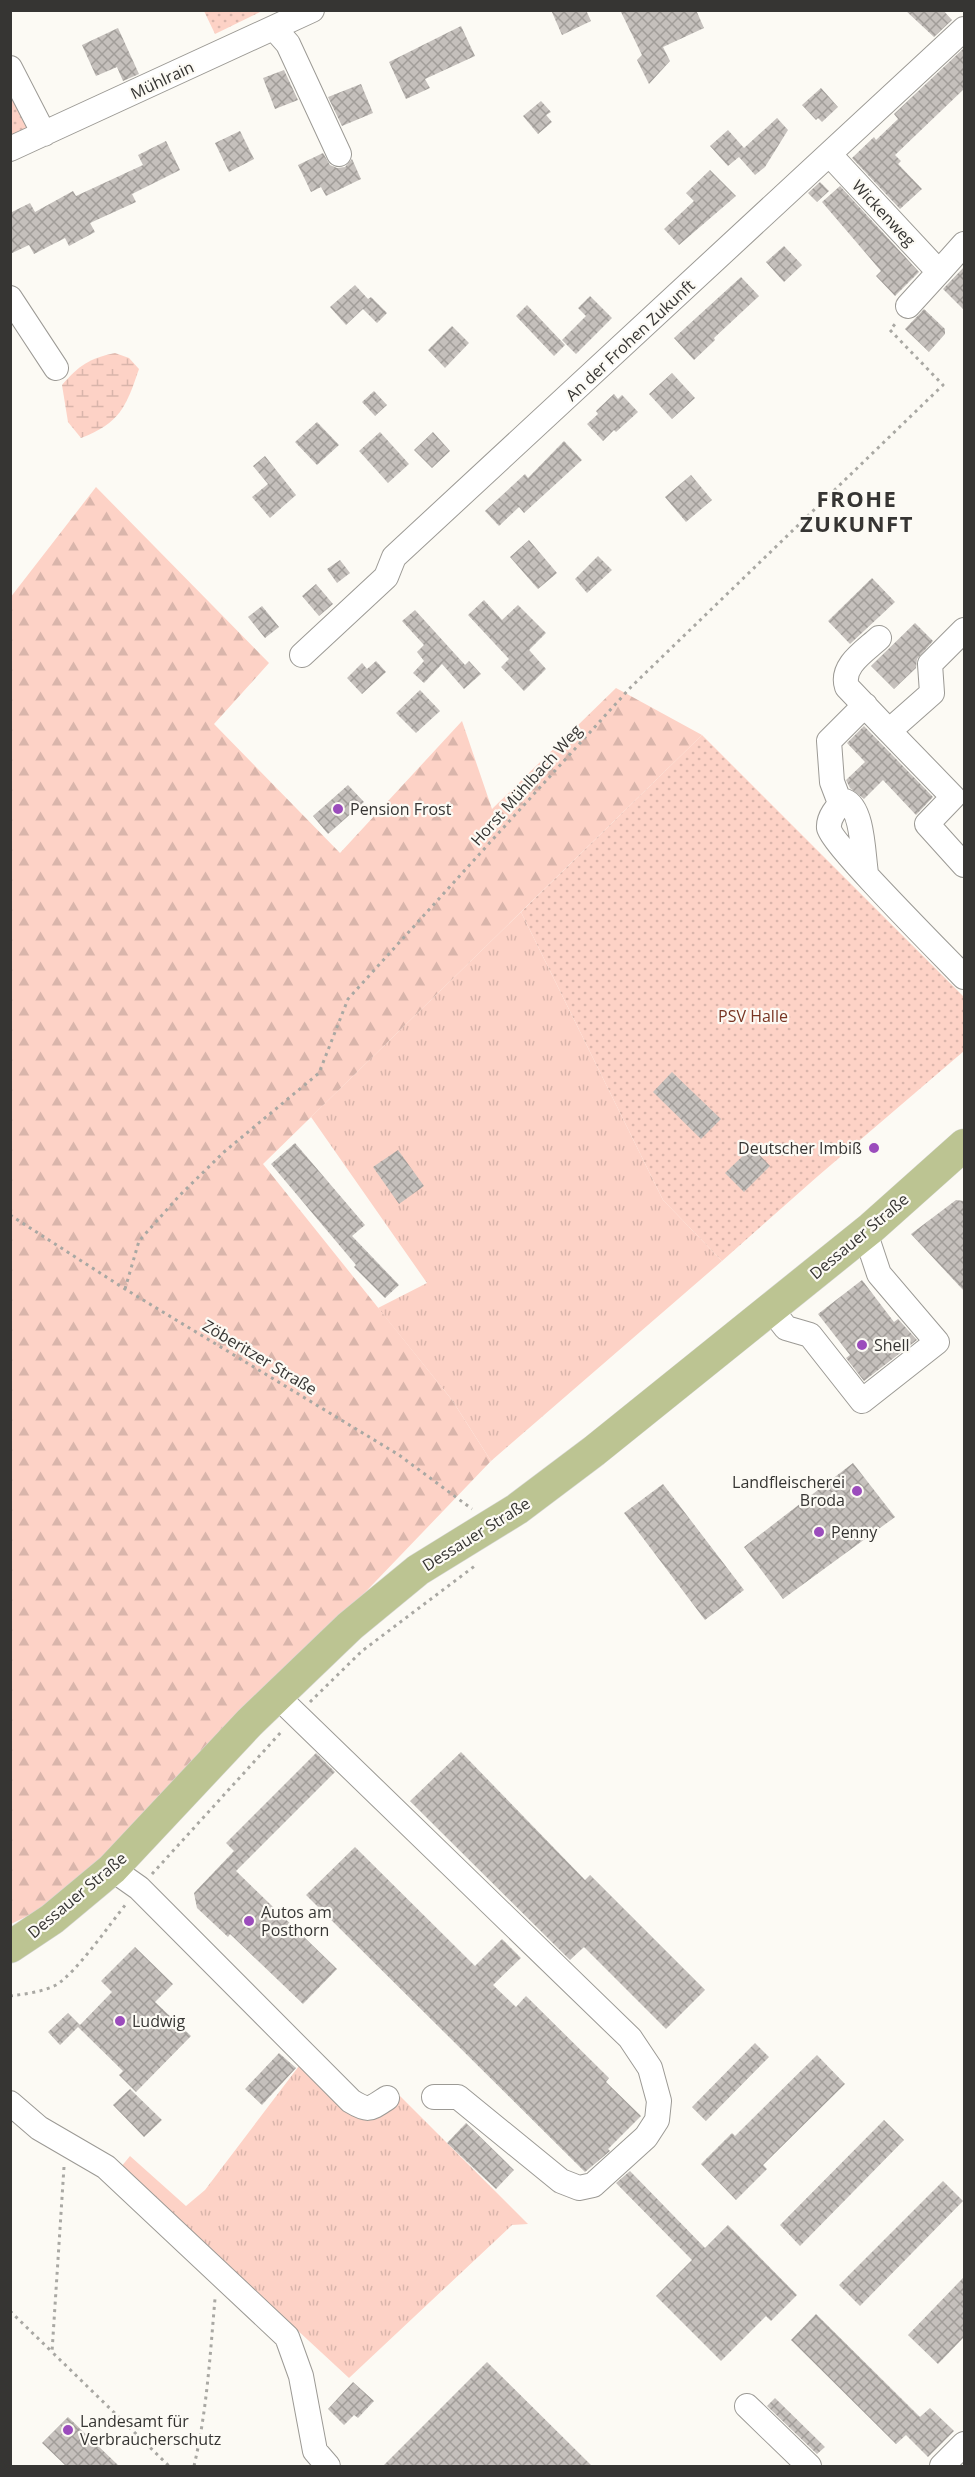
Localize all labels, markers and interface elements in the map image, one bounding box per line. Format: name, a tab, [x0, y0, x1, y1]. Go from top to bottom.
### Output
street label: Mühlrain	[127, 56, 197, 104]
street label: Wickenweg	[847, 175, 921, 251]
street label: An der Frohen Zukunft	[561, 274, 699, 406]
district label: FROHE ZUKUNFT	[800, 483, 914, 538]
street label: Horst Mühlbach Weg	[466, 719, 587, 850]
place label: Pension Frost	[350, 798, 452, 820]
marker: Pension Frost	[331, 802, 345, 816]
park label: PSV Halle	[718, 1005, 788, 1027]
place label: Deutscher Imbiß	[738, 1137, 862, 1159]
marker: Deutscher Imbiß	[867, 1141, 881, 1155]
street label: Dessauer Straße	[805, 1188, 913, 1284]
street label: Zöberitzer Straße	[199, 1314, 321, 1400]
place label: Shell	[874, 1334, 910, 1356]
marker: Shell	[855, 1338, 869, 1352]
place label: Landfleischerei Broda	[732, 1471, 845, 1511]
marker: Landfleischerei Broda	[850, 1484, 864, 1498]
street label: Dessauer Straße	[418, 1492, 534, 1576]
place label: Penny	[831, 1521, 878, 1543]
marker: Penny	[812, 1525, 826, 1539]
street label: Dessauer Straße	[23, 1847, 131, 1943]
place label: Autos am Posthorn	[261, 1901, 332, 1941]
marker: Autos am Posthorn	[242, 1914, 256, 1928]
place label: Ludwig	[132, 2010, 185, 2032]
marker: Ludwig	[113, 2014, 127, 2028]
place label: Landesamt für Verbraucherschutz	[80, 2410, 221, 2450]
marker: Landesamt für Verbraucherschutz	[61, 2423, 75, 2437]

